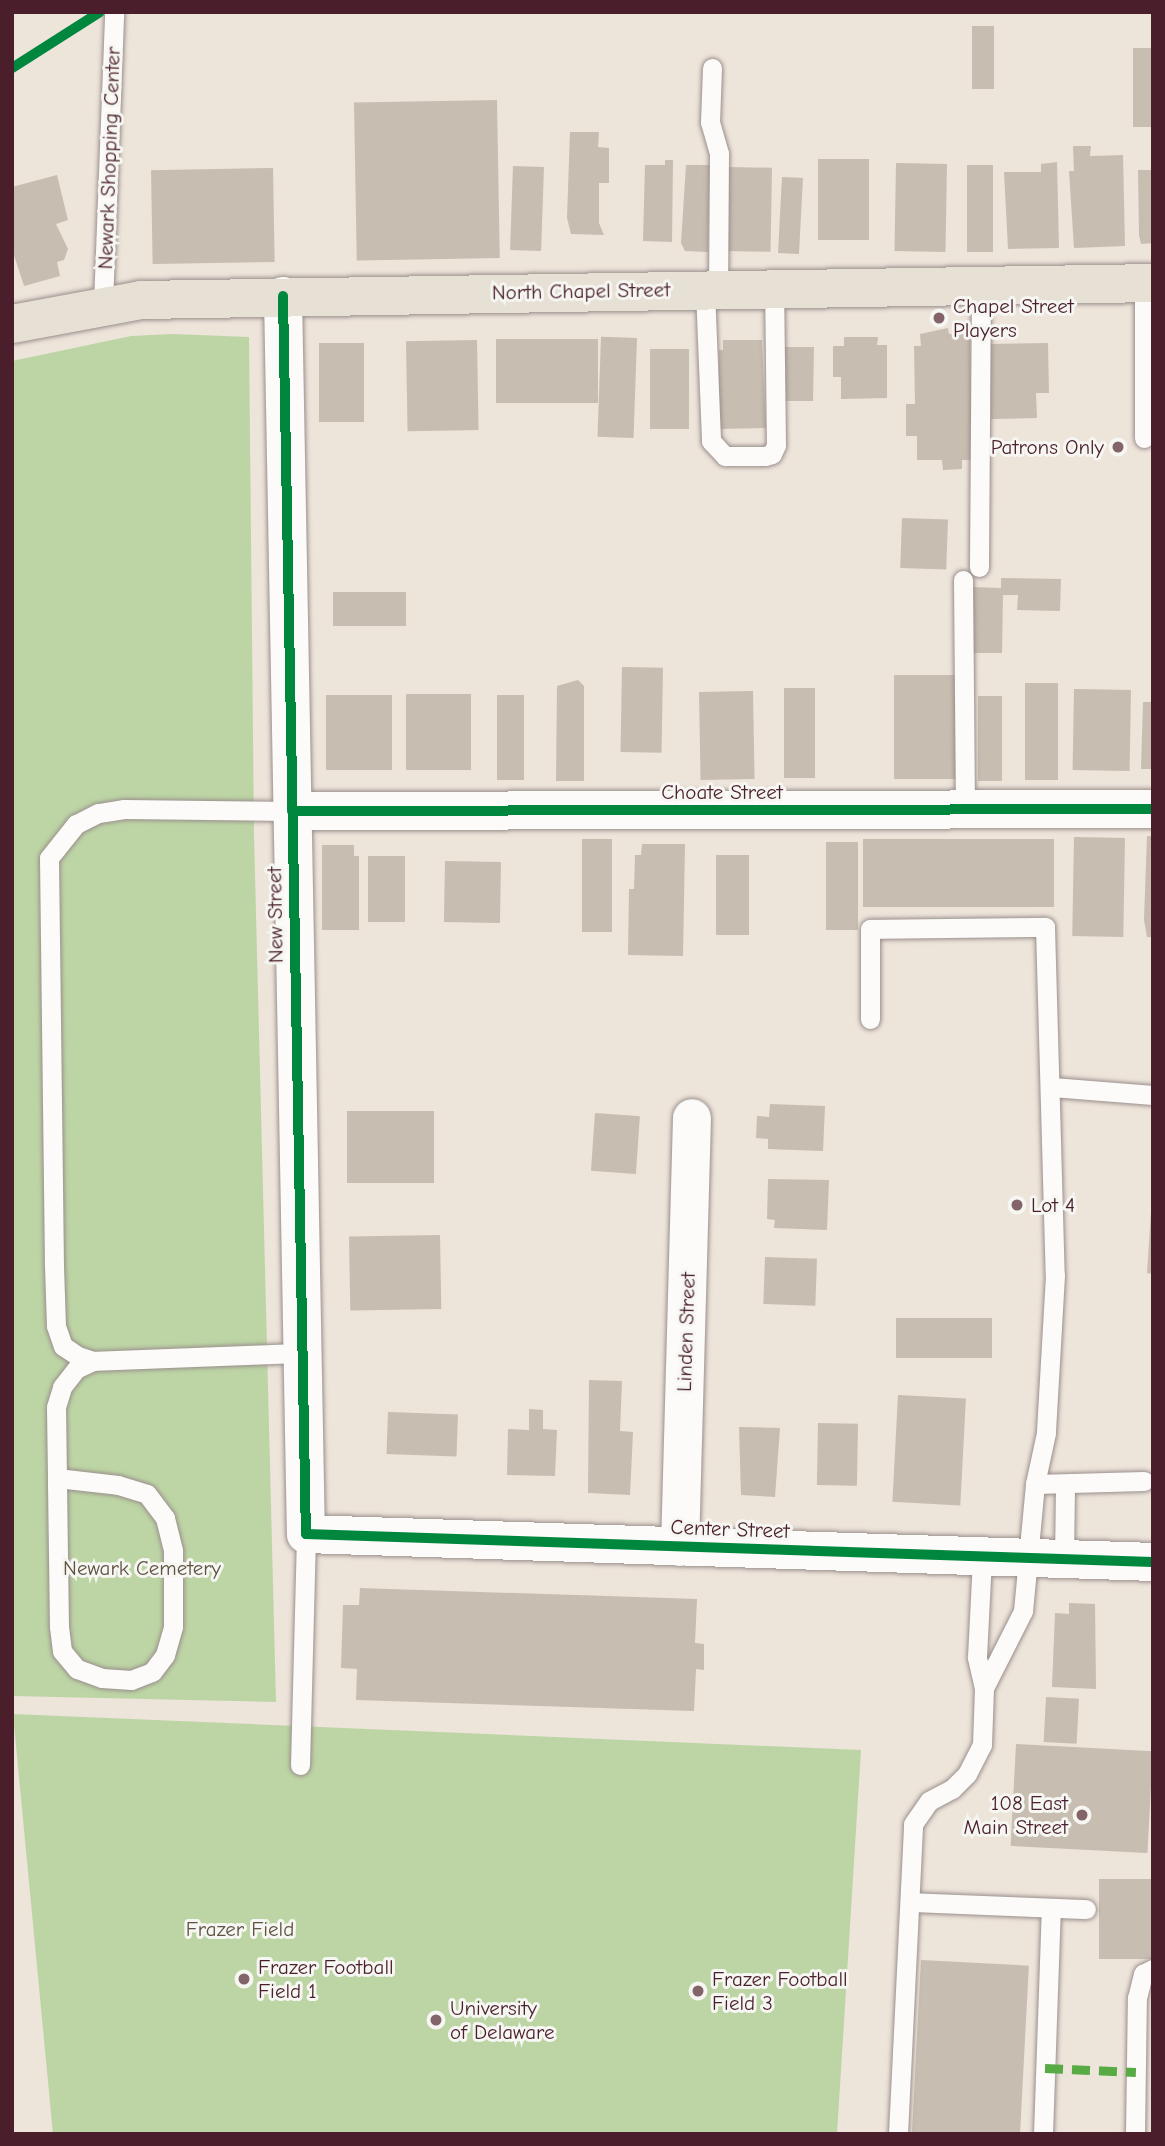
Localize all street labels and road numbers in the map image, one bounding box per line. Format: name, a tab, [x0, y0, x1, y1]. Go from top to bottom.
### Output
street label: Newark Shopping Center	[93, 46, 125, 270]
street label: North Chapel Street	[492, 277, 670, 305]
street label: Choate Street	[661, 779, 783, 805]
street label: New Street	[262, 867, 288, 963]
street label: Linden Street	[671, 1272, 701, 1392]
street label: Center Street	[670, 1514, 790, 1544]

